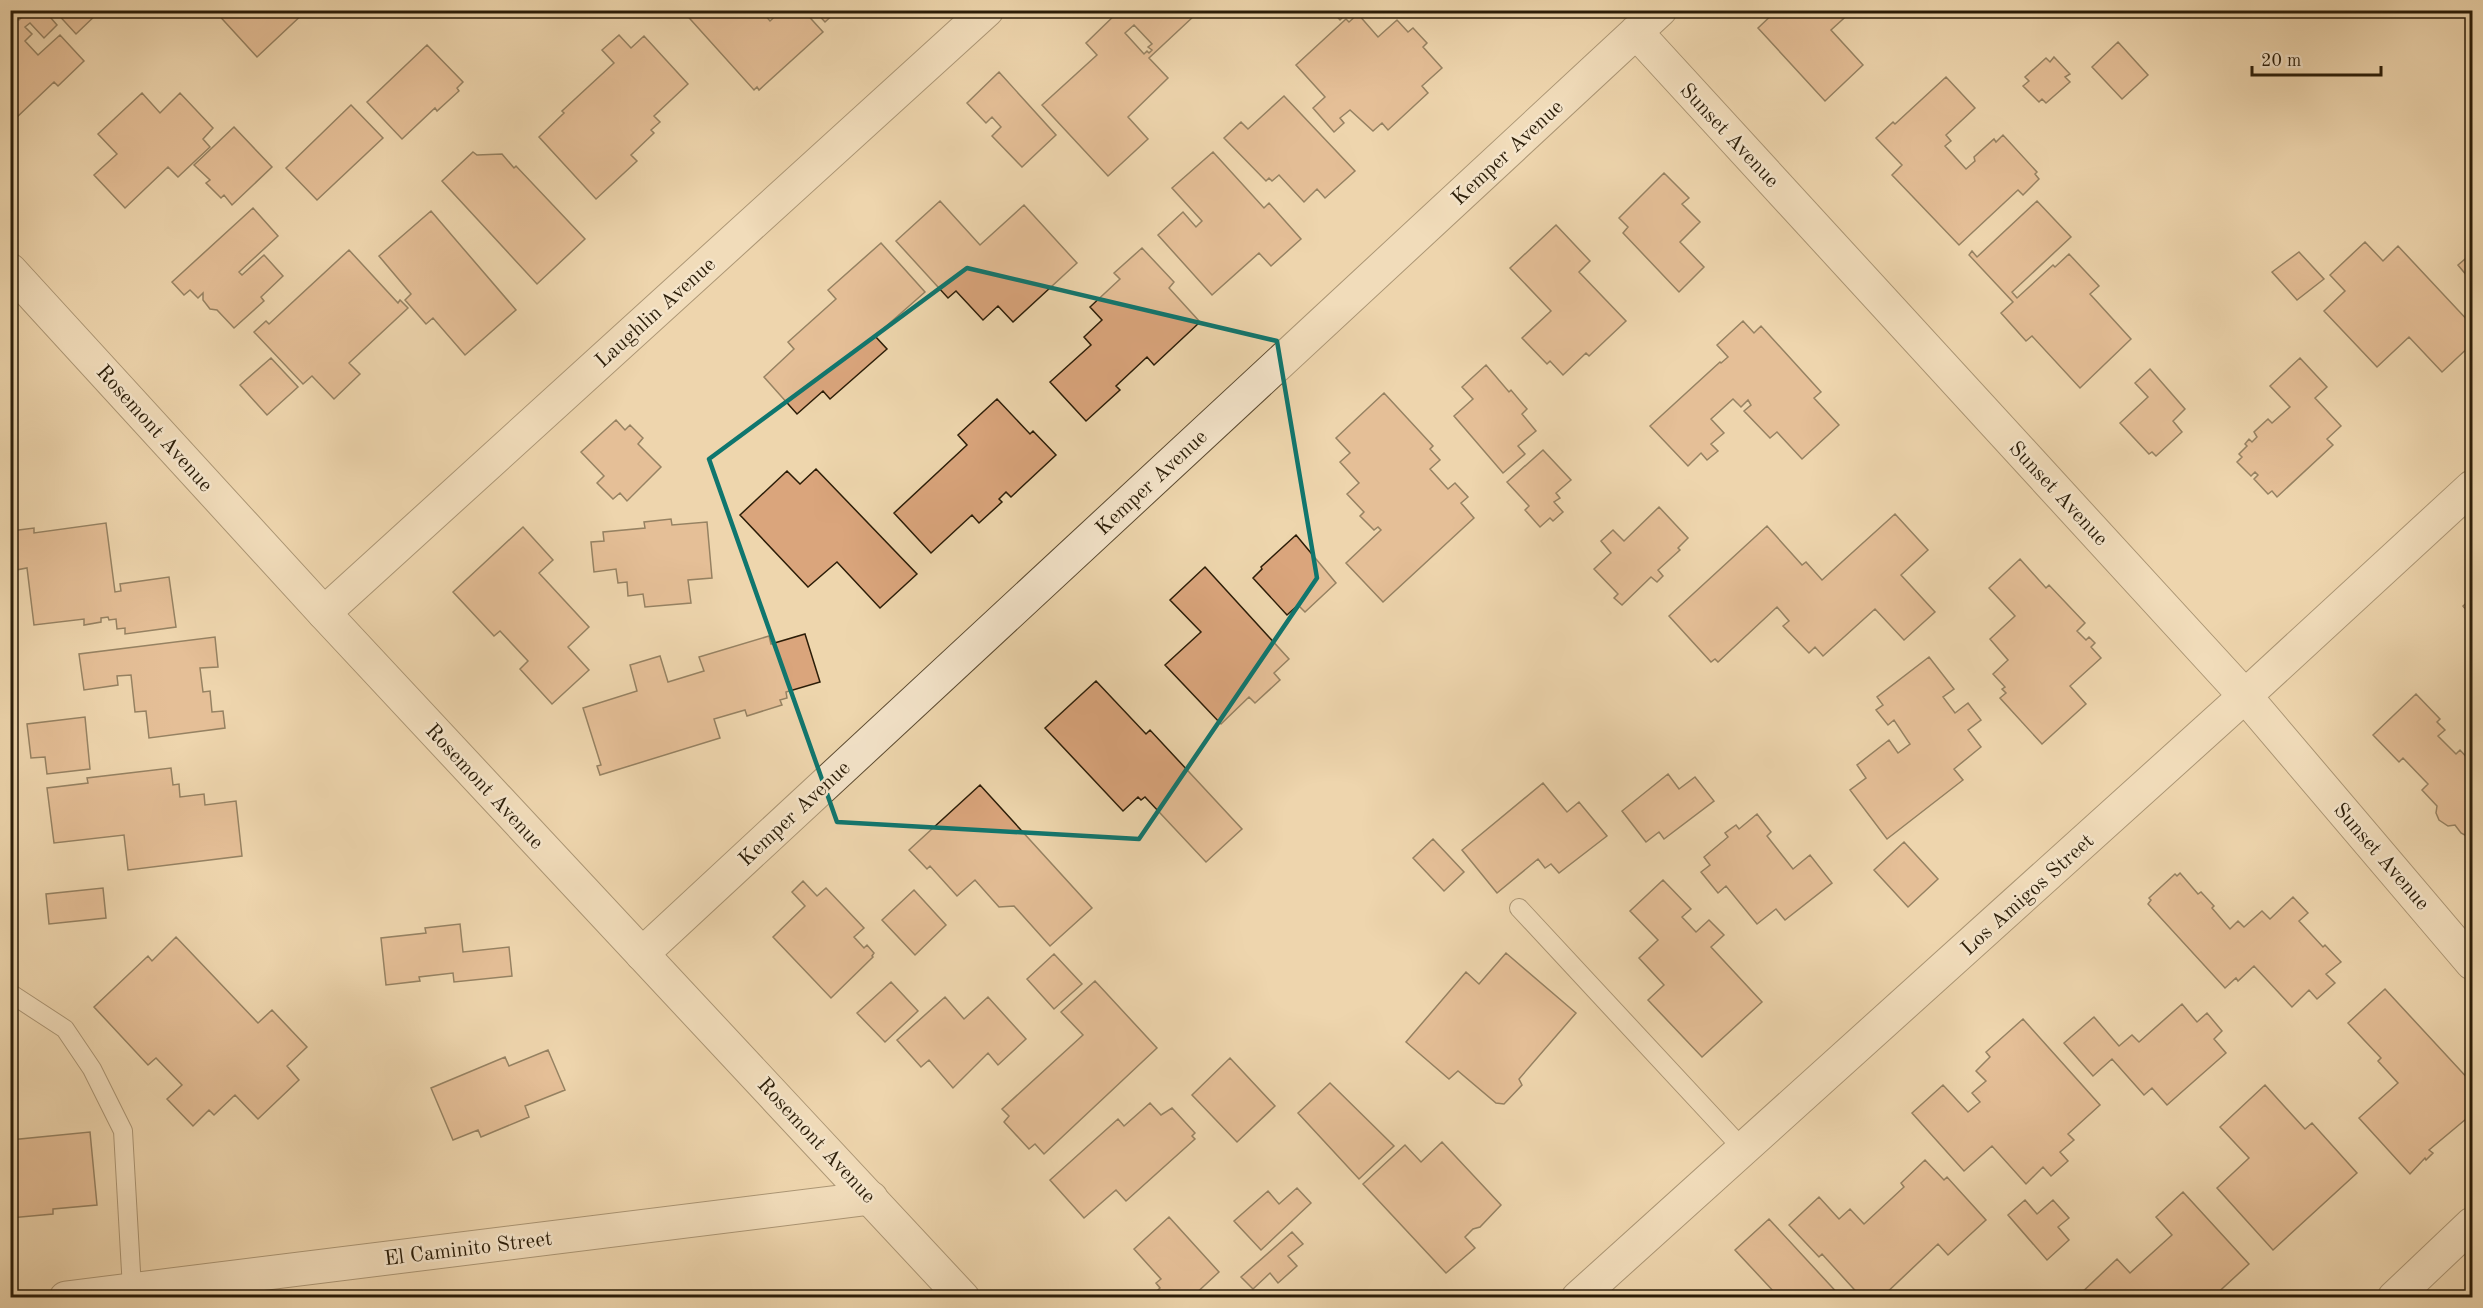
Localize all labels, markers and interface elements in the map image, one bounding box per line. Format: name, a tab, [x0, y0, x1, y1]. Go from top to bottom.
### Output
scale bar	[2252, 39, 2381, 77]
text: 20 m	[2261, 52, 2301, 70]
street label: Sunset Avenue	[1675, 80, 1782, 192]
street label: Kemper Avenue	[1448, 96, 1568, 210]
street label: Laughlin Avenue	[592, 254, 720, 372]
street label: Rosemont Avenue	[92, 362, 216, 496]
street label: Kemper Avenue	[1092, 426, 1212, 540]
street label: Sunset Avenue	[2004, 438, 2111, 550]
street label: Rosemont Avenue	[421, 720, 547, 854]
street label: Kemper Avenue	[735, 757, 855, 871]
street label: Sunset Avenue	[2329, 799, 2433, 915]
street label: Los Amigos Street	[1958, 830, 2098, 960]
street label: Rosemont Avenue	[753, 1074, 879, 1208]
street label: El Caminito Street	[383, 1229, 553, 1270]

